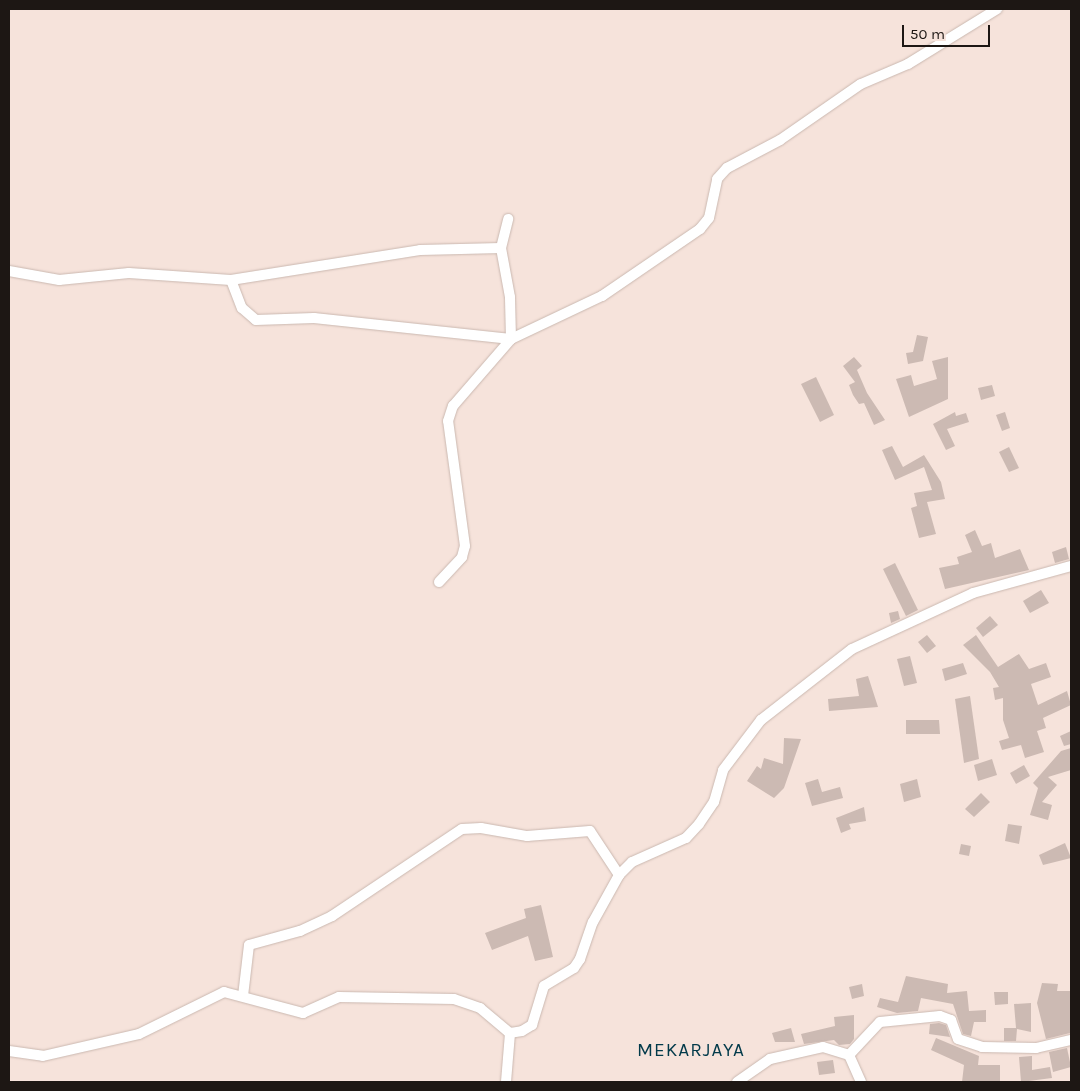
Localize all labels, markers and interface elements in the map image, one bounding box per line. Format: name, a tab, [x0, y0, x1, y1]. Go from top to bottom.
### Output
scale bar	[905, 15, 992, 47]
text: 50 m	[910, 25, 945, 43]
district label: MEKARJAYA	[636, 1040, 746, 1062]

